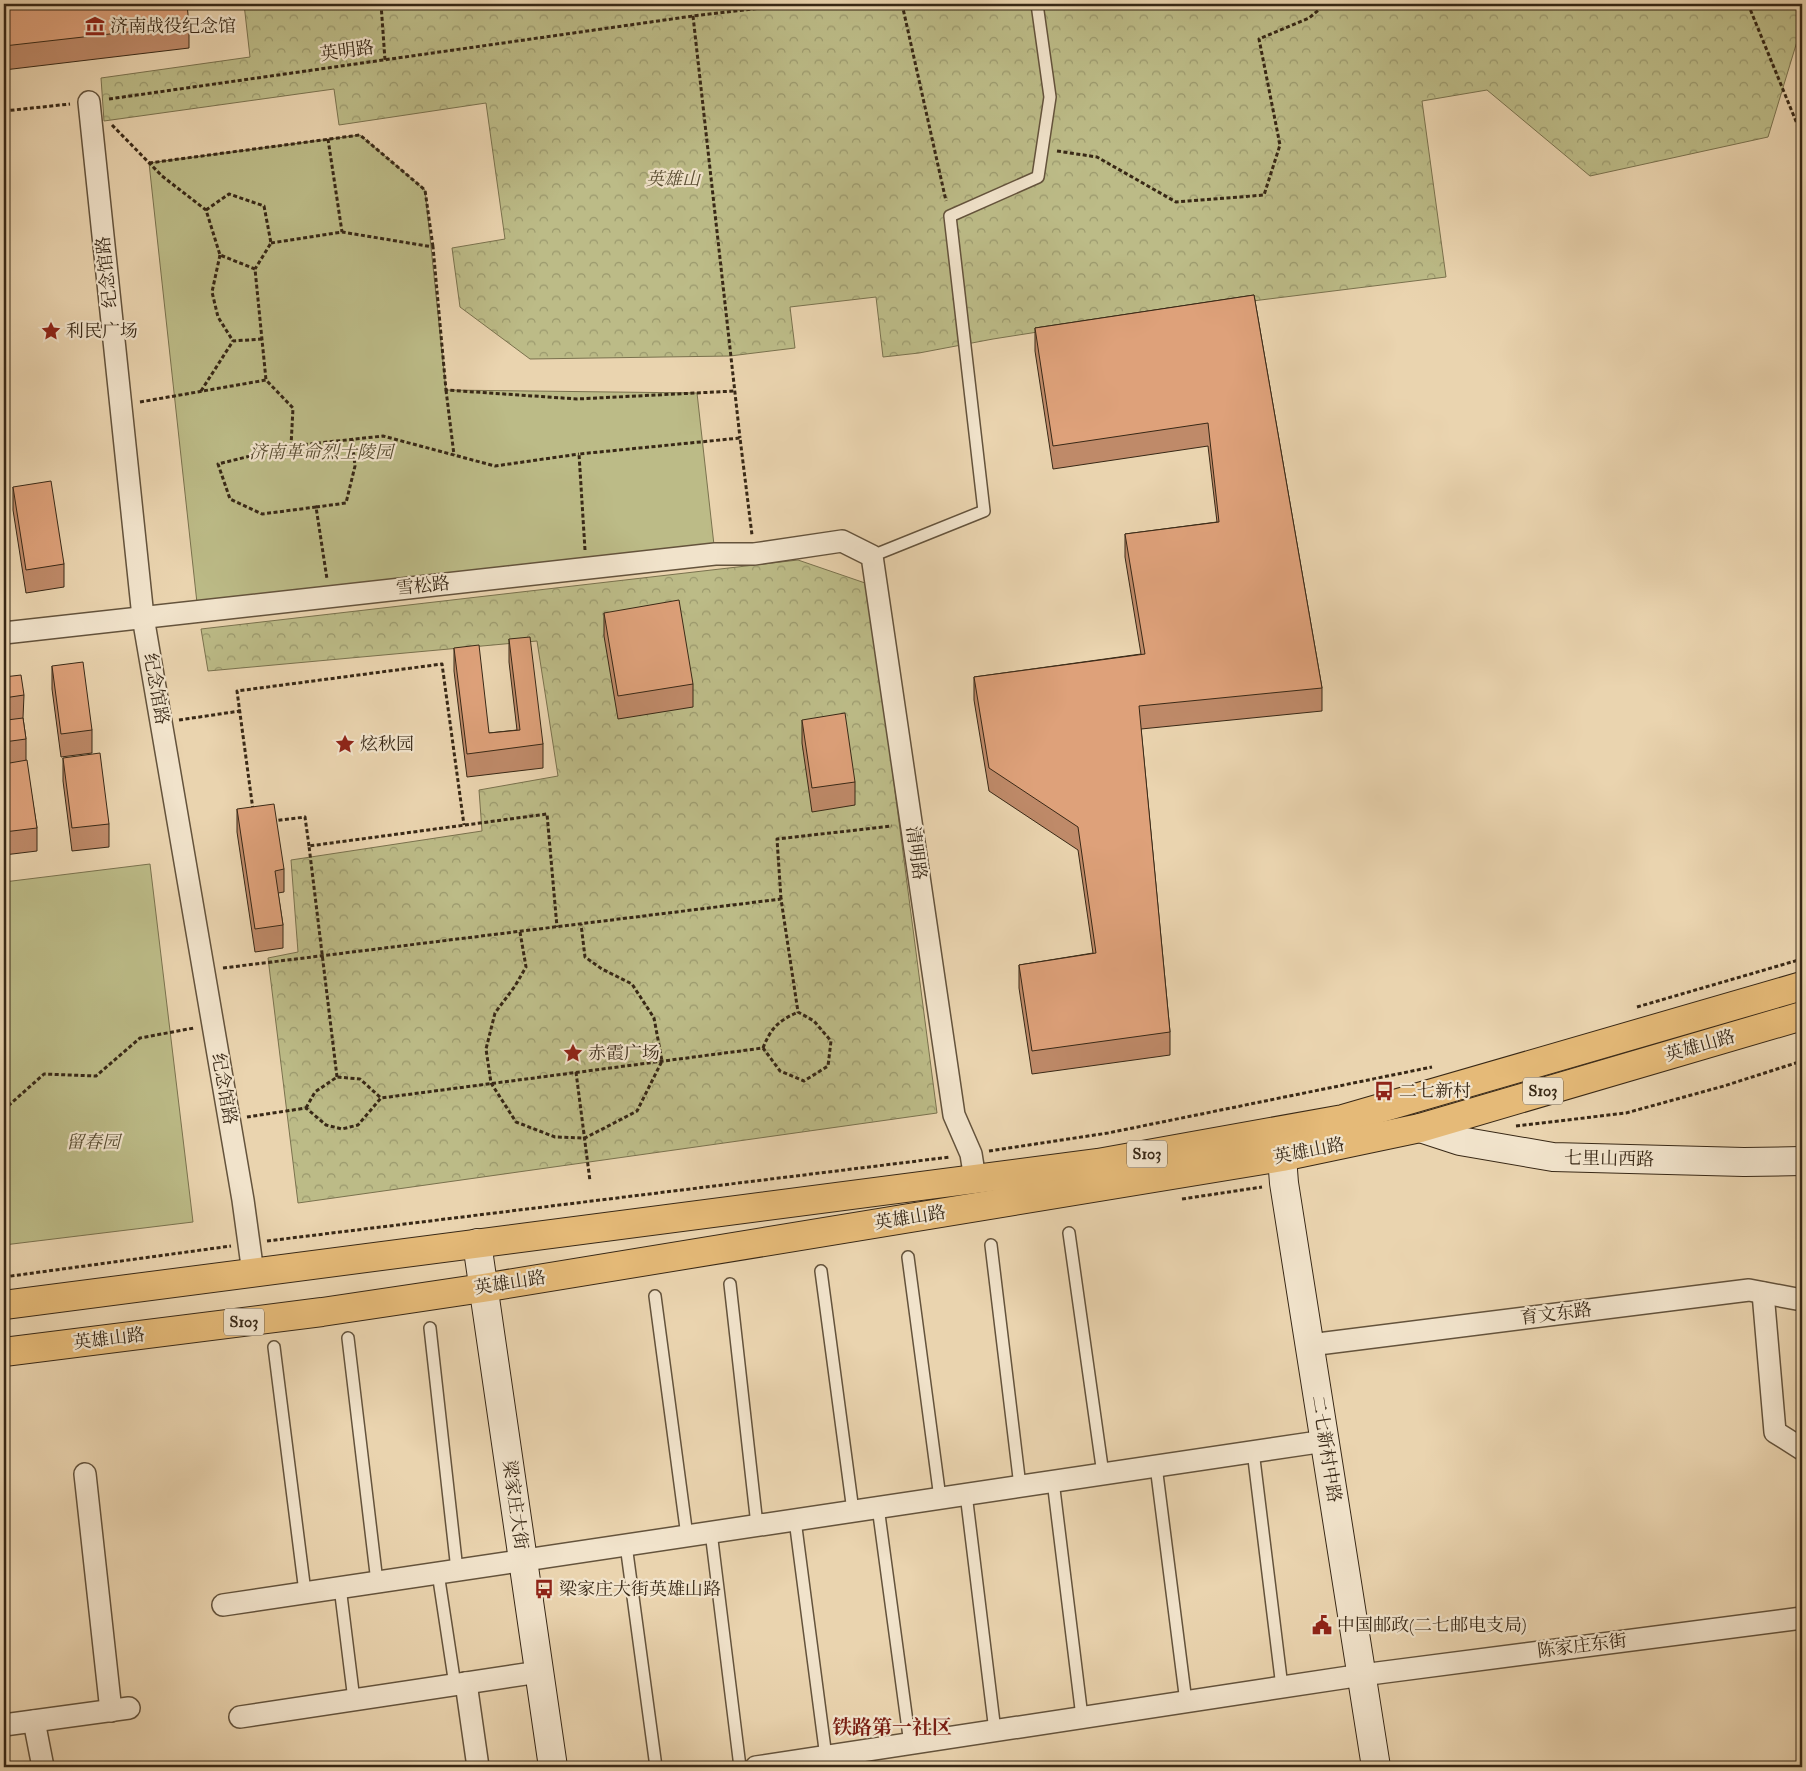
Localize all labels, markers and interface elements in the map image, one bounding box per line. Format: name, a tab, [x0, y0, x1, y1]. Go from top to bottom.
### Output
museum icon: 济南战役纪念馆	[84, 15, 106, 37]
place label: 济南战役纪念馆	[110, 15, 236, 38]
street label: 英明路	[319, 36, 375, 66]
park label: 英雄山	[646, 168, 702, 191]
street label: 纪念馆路	[92, 235, 122, 309]
place icon: 利民广场	[40, 320, 62, 342]
place label: 利民广场	[66, 320, 138, 343]
park label: 济南革命烈士陵园	[249, 441, 396, 464]
street label: 雪松路	[395, 572, 451, 600]
street label: 纪念馆路	[138, 652, 174, 726]
place icon: 炫秋园	[334, 733, 356, 755]
place label: 炫秋园	[360, 733, 414, 756]
street label: 清明路	[901, 825, 931, 881]
street label: 英雄山路	[1662, 1025, 1738, 1067]
place icon: 赤霞广场	[562, 1042, 584, 1064]
place label: 赤霞广场	[588, 1042, 660, 1065]
street label: 纪念馆路	[206, 1052, 242, 1126]
road number: S103	[1523, 1078, 1563, 1104]
bus stop icon: 二七新村	[1373, 1080, 1395, 1102]
place label: 二七新村	[1399, 1080, 1471, 1103]
park label: 留春园	[66, 1131, 123, 1154]
street label: 英雄山路	[1271, 1133, 1347, 1169]
road number: S103	[1127, 1140, 1167, 1168]
street label: 七里山西路	[1564, 1147, 1654, 1171]
street label: 英雄山路	[873, 1201, 947, 1235]
street label: 英雄山路	[473, 1266, 547, 1300]
street label: 育文东路	[1519, 1298, 1593, 1330]
road number: S103	[224, 1308, 264, 1335]
street label: 英雄山路	[72, 1323, 146, 1355]
street label: 二七新村中路	[1306, 1394, 1346, 1504]
street label: 梁家庄大街	[497, 1459, 533, 1551]
bus stop icon: 梁家庄大街英雄山路	[533, 1578, 555, 1600]
place label: 梁家庄大街英雄山路	[559, 1578, 721, 1601]
public building icon: 中国邮政(二七邮电支局)	[1311, 1614, 1333, 1636]
place label: 中国邮政(二七邮电支局)	[1337, 1614, 1527, 1637]
street label: 陈家庄东街	[1536, 1629, 1628, 1663]
district label: 铁路第一社区	[832, 1715, 952, 1740]

